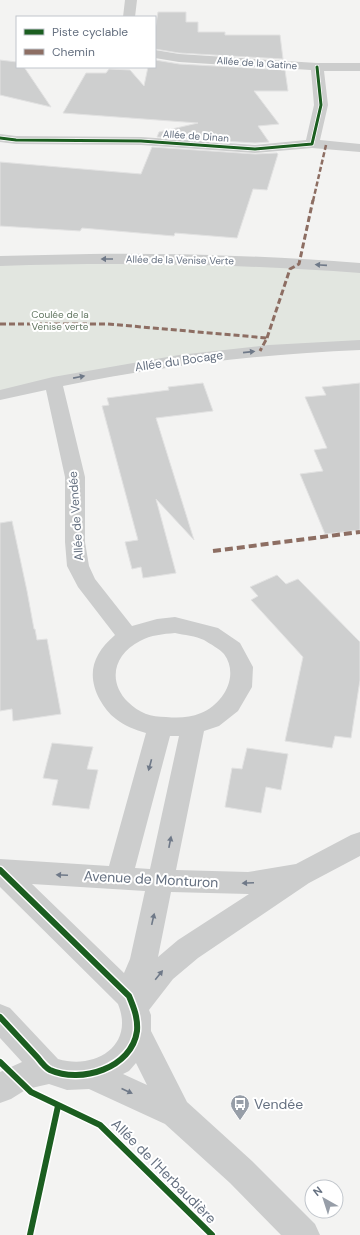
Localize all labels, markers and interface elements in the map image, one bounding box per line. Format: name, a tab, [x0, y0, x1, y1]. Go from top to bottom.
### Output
legend	[16, 16, 156, 68]
text: Piste cyclable	[52, 24, 128, 40]
text: Chemin	[52, 44, 95, 60]
street label: Allée de la Gatine	[216, 54, 298, 72]
street label: Allée de Dinan	[163, 127, 230, 145]
street label: Allée de la Venise Verte	[126, 253, 234, 267]
one-way arrow	[100, 256, 113, 262]
one-way arrow	[315, 262, 327, 269]
park label: Coulée de la Venise verte	[31, 308, 89, 333]
street label: Allée du Bocage	[134, 347, 224, 375]
one-way arrow	[243, 349, 255, 355]
one-way arrow	[73, 373, 85, 379]
street label: Allée de Vendée	[65, 470, 87, 561]
one-way arrow	[147, 759, 153, 771]
one-way arrow	[167, 836, 173, 849]
street label: Avenue de Monturon	[83, 866, 219, 892]
one-way arrow	[56, 871, 68, 878]
one-way arrow	[242, 879, 254, 886]
one-way arrow	[151, 913, 157, 925]
one-way arrow	[154, 969, 163, 980]
one-way arrow	[121, 1088, 132, 1094]
bus stop icon: Vendée	[229, 1093, 251, 1121]
place label: Vendée	[254, 1095, 303, 1113]
street label: Allée de l'Herbaudière	[108, 1115, 220, 1227]
north arrow	[304, 1179, 344, 1219]
text: N	[310, 1183, 325, 1199]

